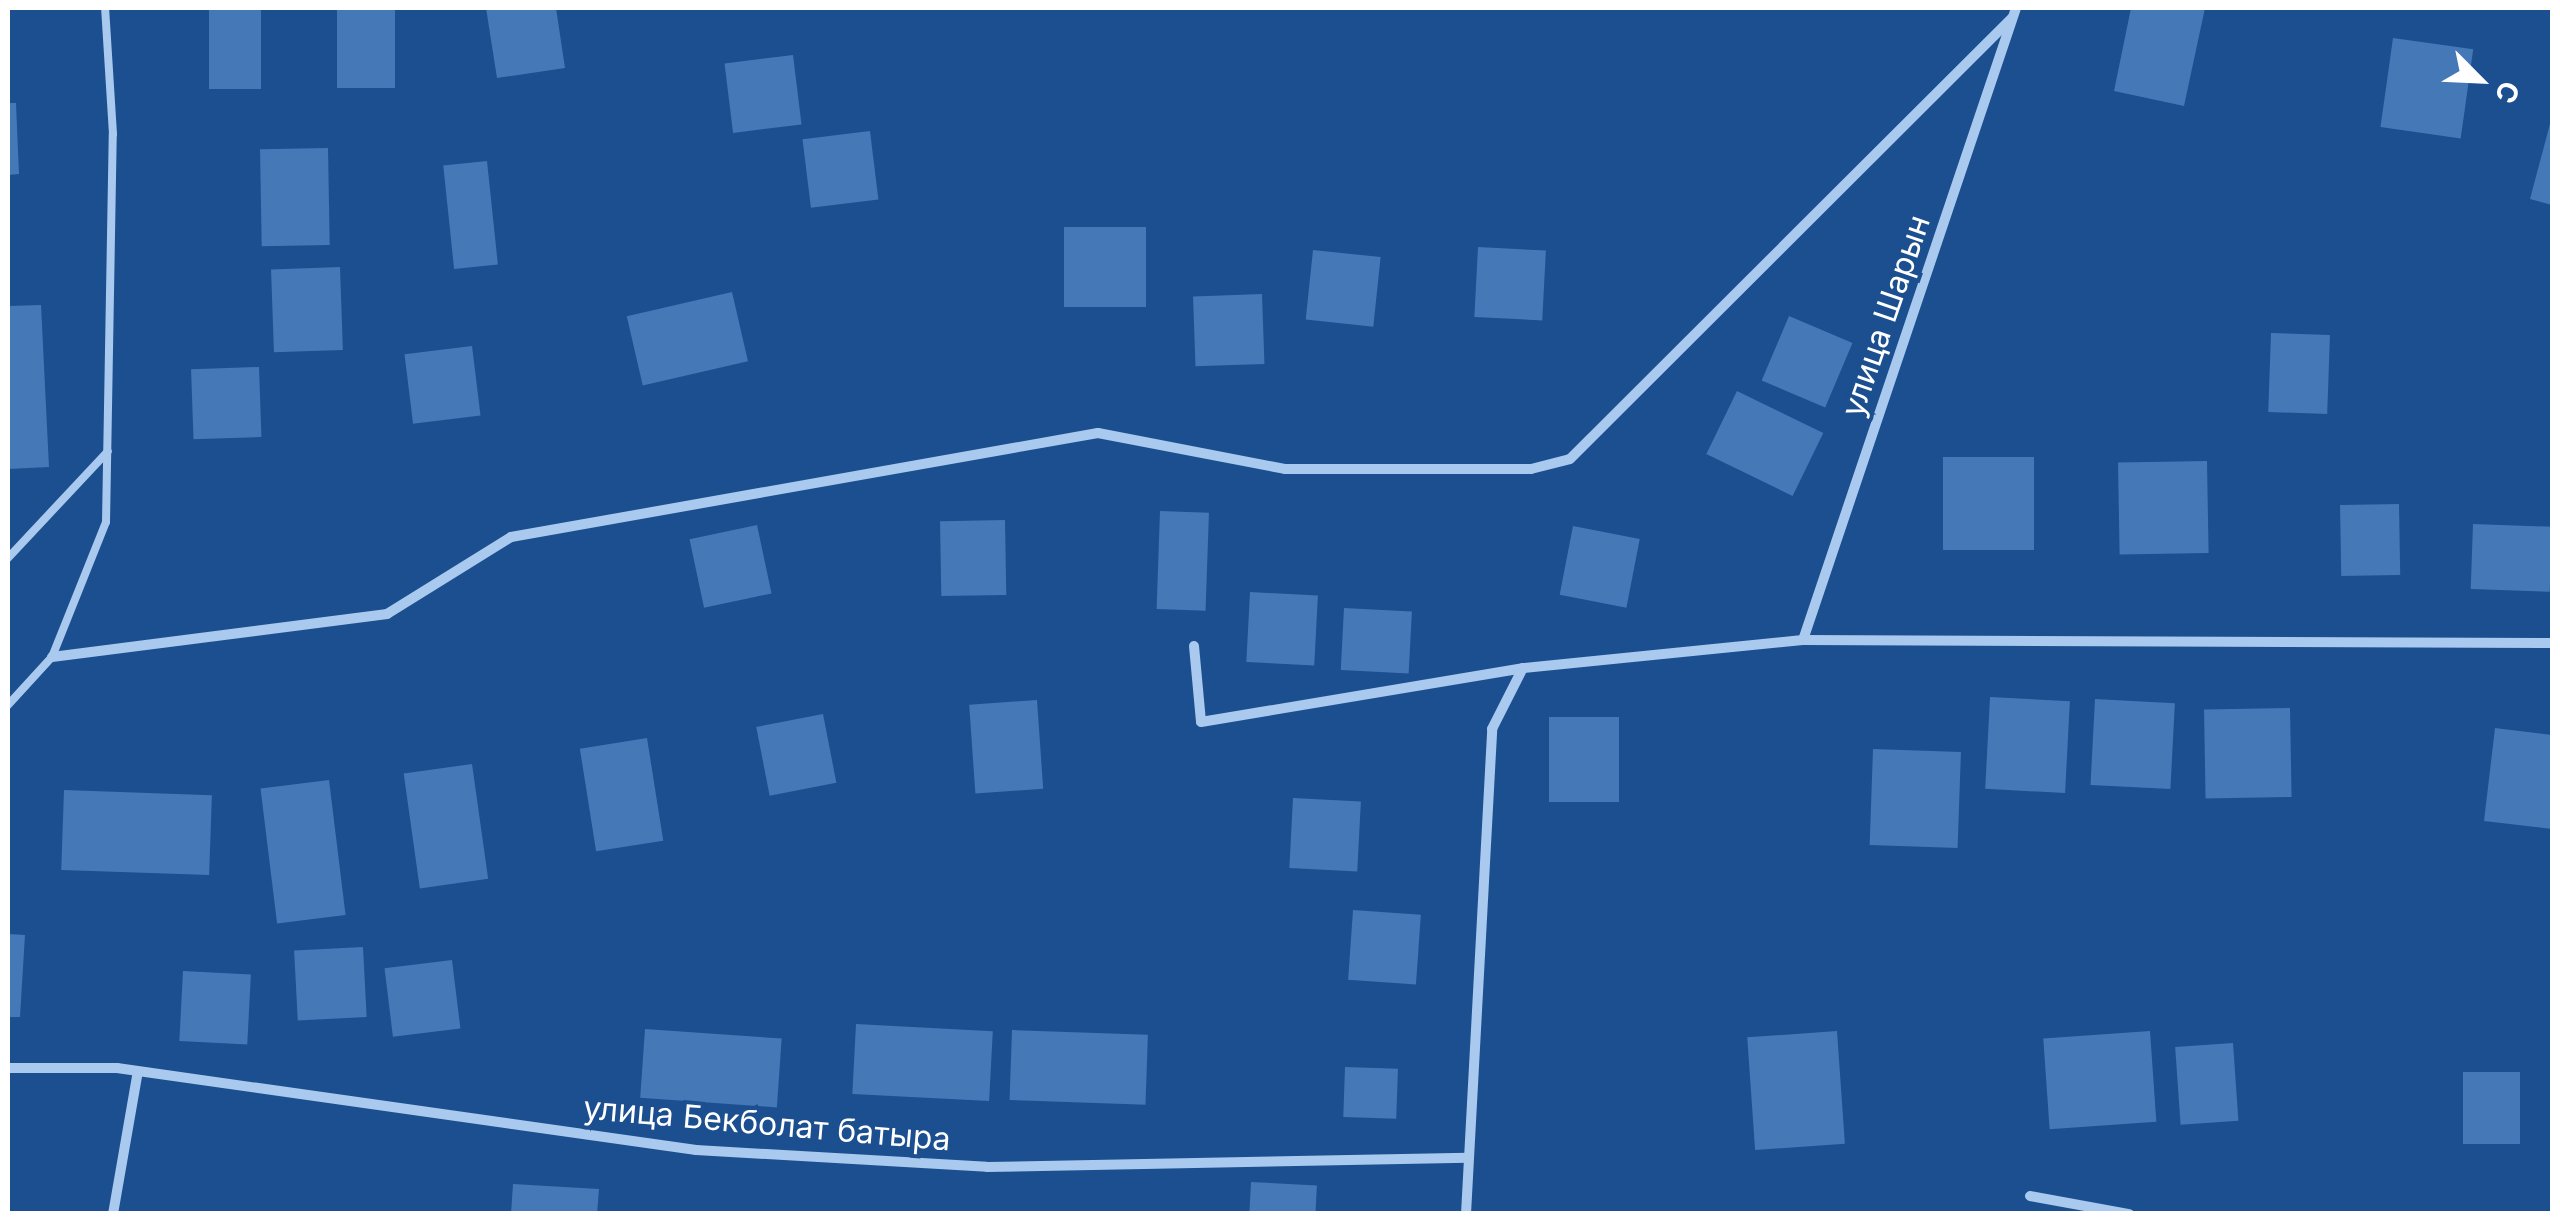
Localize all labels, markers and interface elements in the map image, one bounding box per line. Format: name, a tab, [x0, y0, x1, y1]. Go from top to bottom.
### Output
north arrow	[2430, 30, 2530, 130]
text: С	[2488, 76, 2527, 109]
street label: улица Шарын	[1834, 210, 1938, 422]
street label: улица Бекболат батыра	[582, 1089, 952, 1159]

